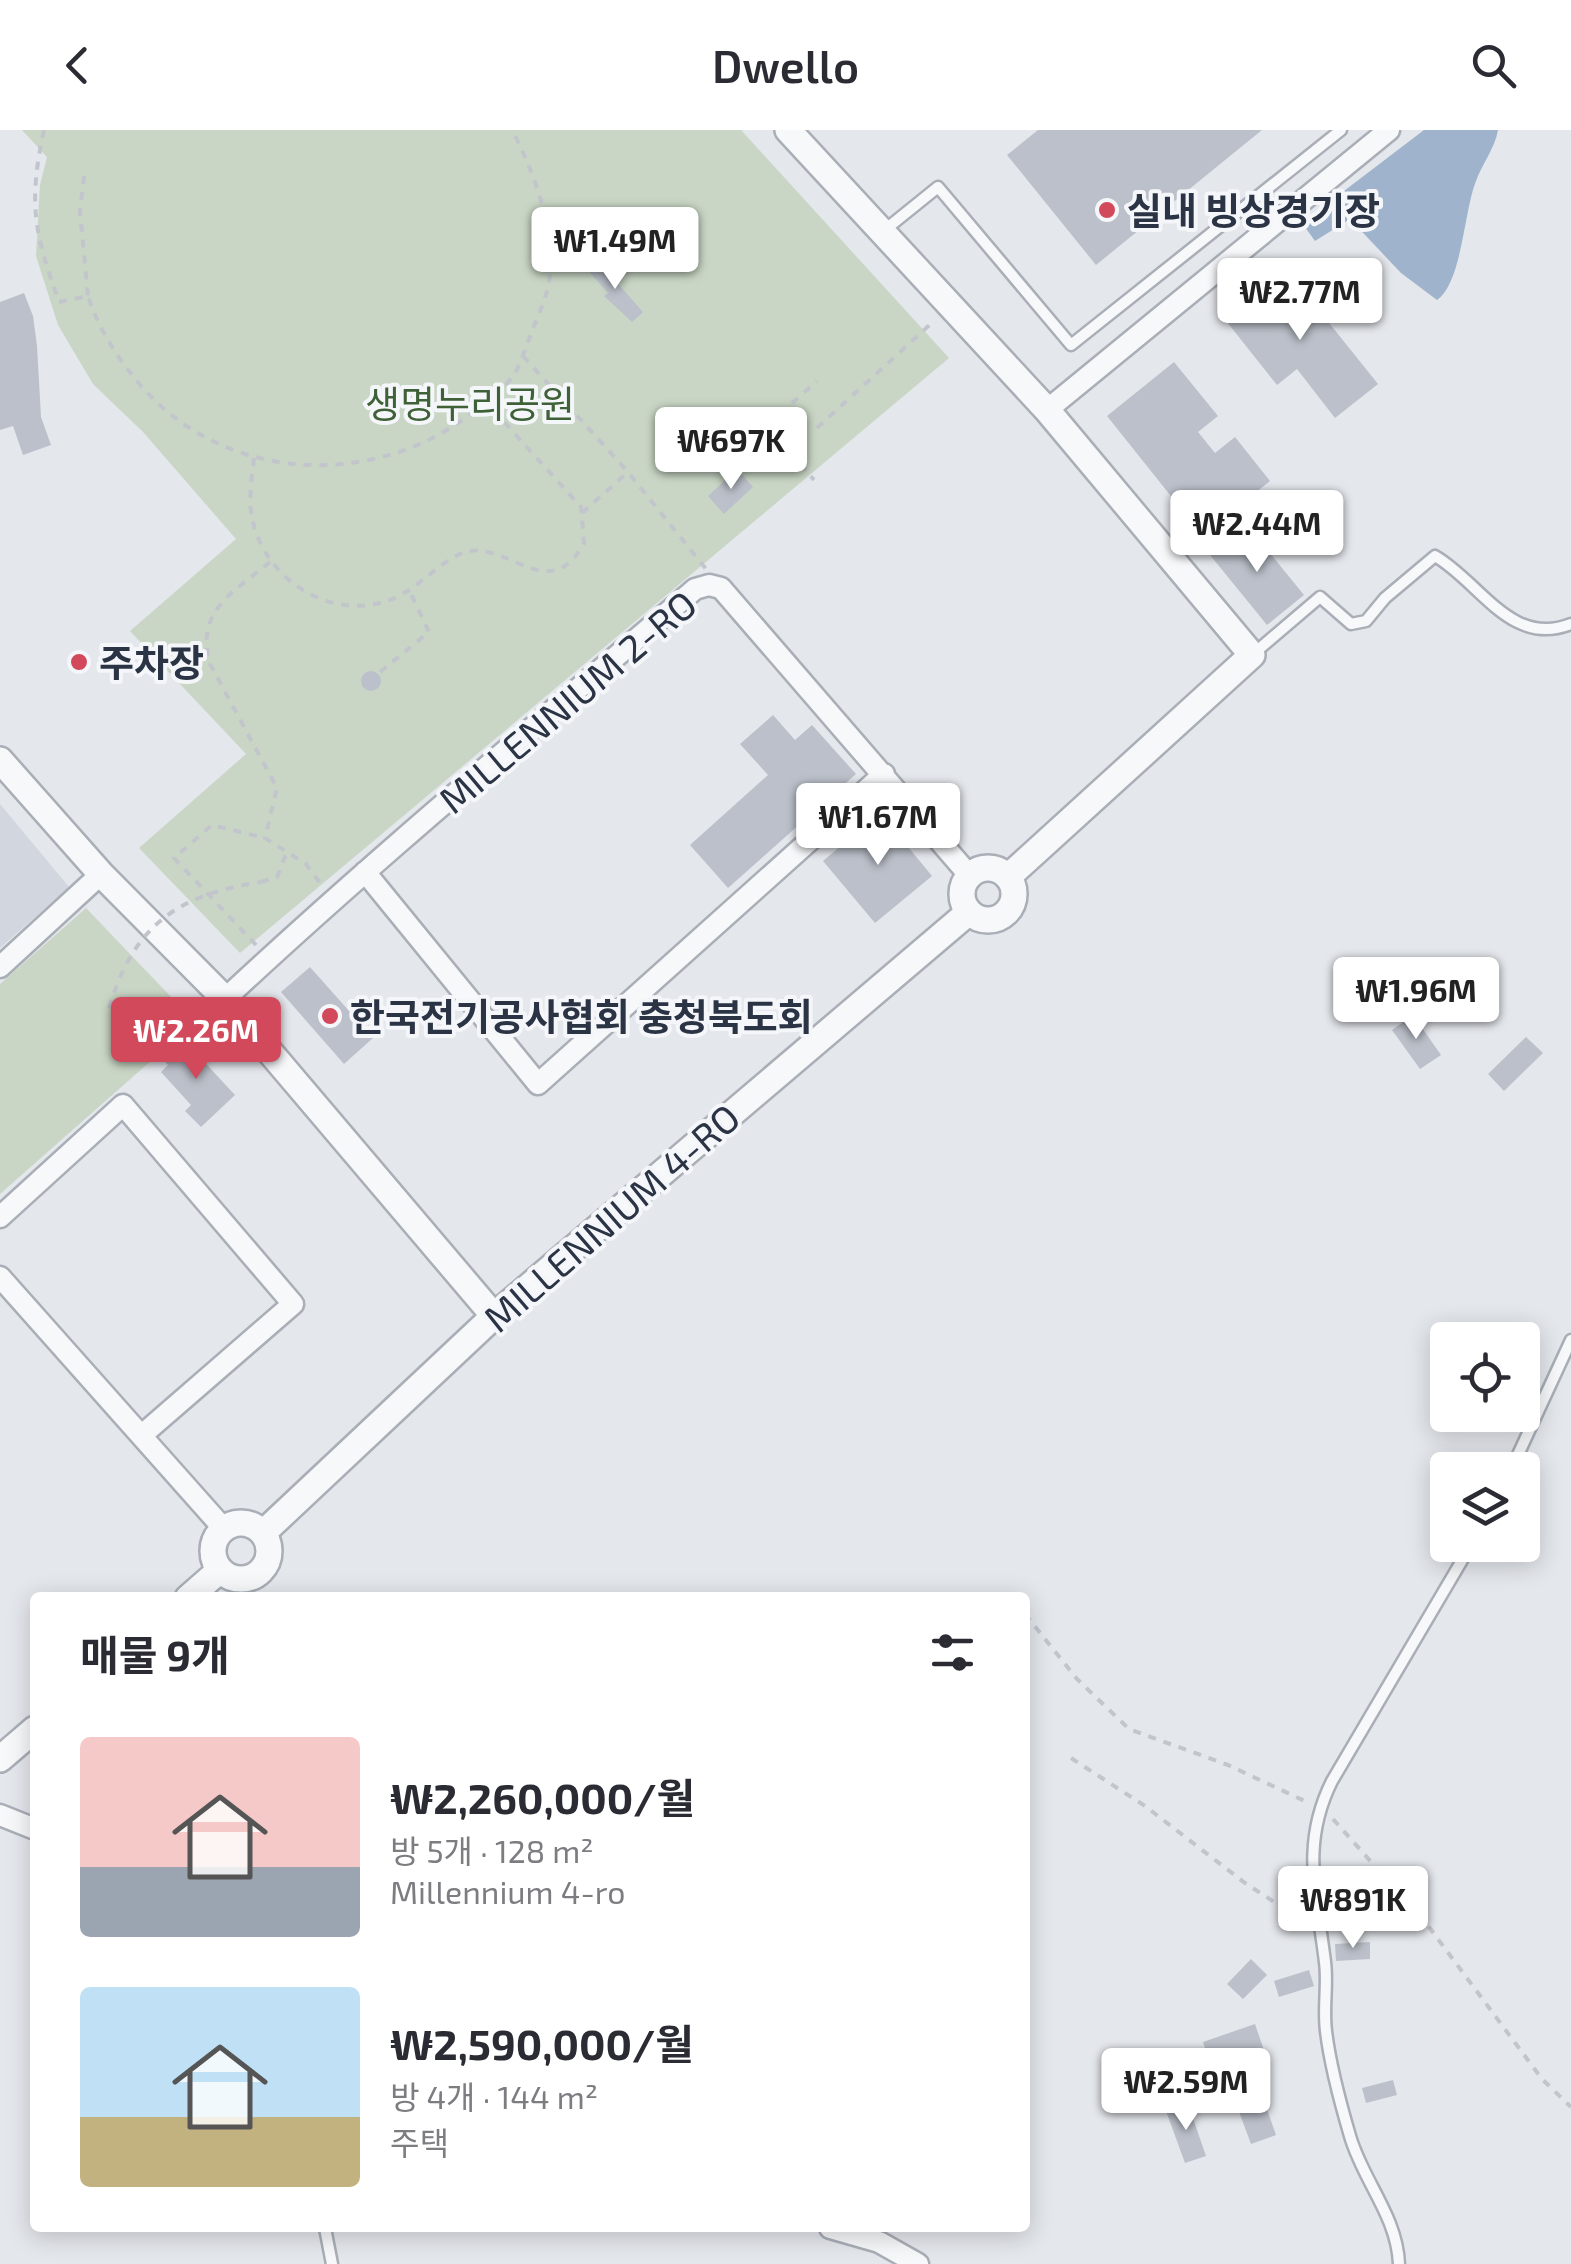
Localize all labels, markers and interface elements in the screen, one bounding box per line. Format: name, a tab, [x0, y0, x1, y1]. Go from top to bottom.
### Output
icon: back	[50, 38, 105, 93]
text: Dwello	[712, 38, 859, 92]
icon: search	[1466, 38, 1521, 93]
place label: 실내 빙상경기장	[1127, 187, 1380, 233]
marker: 실내 빙상경기장	[1096, 199, 1118, 221]
pin: ₩1.49M	[534, 207, 696, 292]
text: ₩1.49M	[553, 220, 677, 258]
pin: ₩2.77M	[1219, 258, 1381, 343]
text: ₩2.77M	[1239, 271, 1361, 309]
park label: 생명누리공원	[365, 380, 575, 426]
pin: ₩697K	[661, 407, 801, 492]
text: ₩697K	[677, 420, 785, 458]
pin: ₩2.44M	[1176, 490, 1338, 575]
text: ₩2.44M	[1192, 503, 1322, 541]
street label: MILLENNIUM 2-RO	[429, 580, 705, 822]
place label: 주차장	[99, 639, 204, 685]
marker: 주차장	[68, 651, 90, 673]
pin: ₩1.67M	[797, 783, 959, 868]
text: ₩1.67M	[818, 796, 938, 834]
pin: ₩1.96M	[1335, 957, 1497, 1042]
text: ₩1.96M	[1355, 970, 1477, 1008]
place label: 한국전기공사협회 충청북도회	[350, 993, 813, 1039]
pin: ₩2.26M	[115, 997, 277, 1082]
marker: 한국전기공사협회 충청북도회	[319, 1005, 341, 1027]
text: ₩2.26M	[133, 1010, 259, 1048]
street label: MILLENNIUM 4-RO	[474, 1093, 748, 1341]
map controls	[1430, 1322, 1540, 1562]
button: locate	[1430, 1322, 1540, 1432]
button: layers	[1430, 1452, 1540, 1562]
icon: filters	[925, 1625, 980, 1680]
text: 매물 9개	[80, 1629, 230, 1679]
text: ₩2,260,000/월	[390, 1772, 695, 1822]
icon: home	[160, 1777, 280, 1897]
text: 방 5개 · 128 m²	[390, 1831, 594, 1869]
pin: ₩891K	[1283, 1866, 1423, 1951]
text: Millennium 4-ro	[390, 1872, 625, 1910]
text: ₩891K	[1300, 1879, 1406, 1917]
text: ₩2,590,000/월	[390, 2018, 694, 2068]
icon: home	[160, 2027, 280, 2147]
pin: ₩2.59M	[1105, 2048, 1267, 2133]
text: ₩2.59M	[1123, 2061, 1249, 2099]
text: 방 4개 · 144 m²	[390, 2077, 598, 2115]
text: 주택	[390, 2123, 449, 2161]

